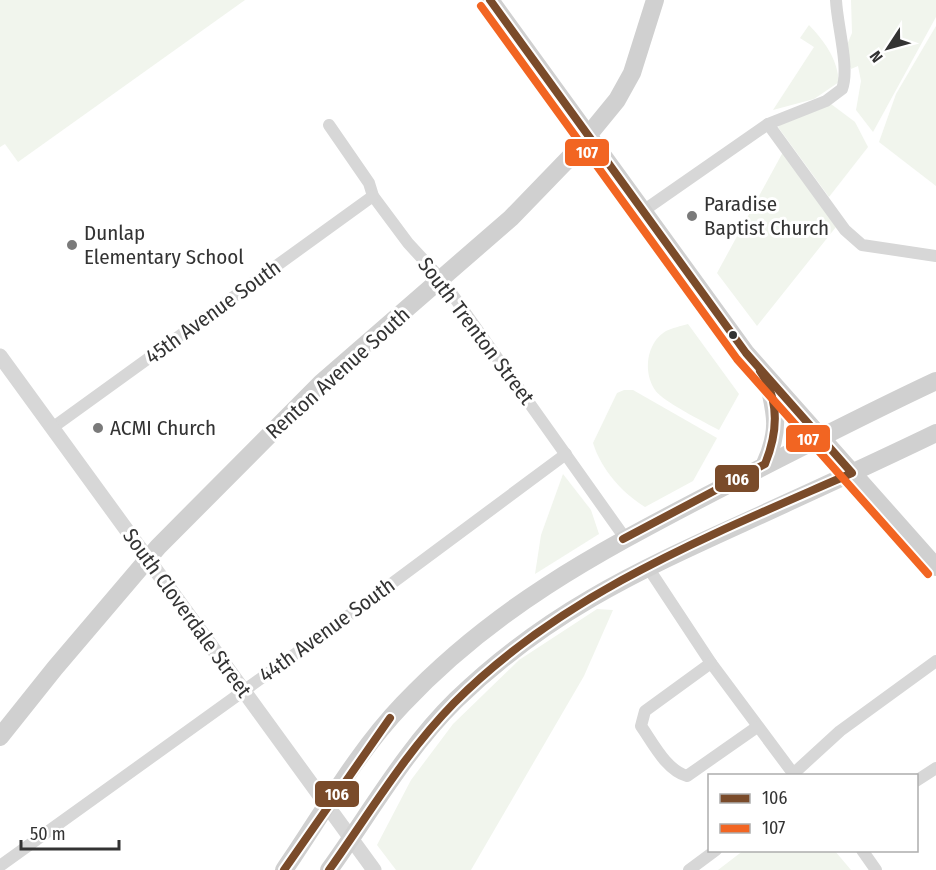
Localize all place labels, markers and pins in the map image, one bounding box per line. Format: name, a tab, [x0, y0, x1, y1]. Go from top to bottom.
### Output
place label: Paradise Baptist Church	[704, 191, 829, 241]
marker: Paradise Baptist Church	[685, 209, 699, 223]
place label: Dunlap Elementary School	[84, 220, 244, 270]
marker: Dunlap Elementary School	[65, 238, 79, 252]
unlabelled marker	[727, 329, 739, 341]
place label: ACMI Church	[110, 415, 216, 441]
marker: ACMI Church	[91, 421, 105, 435]

